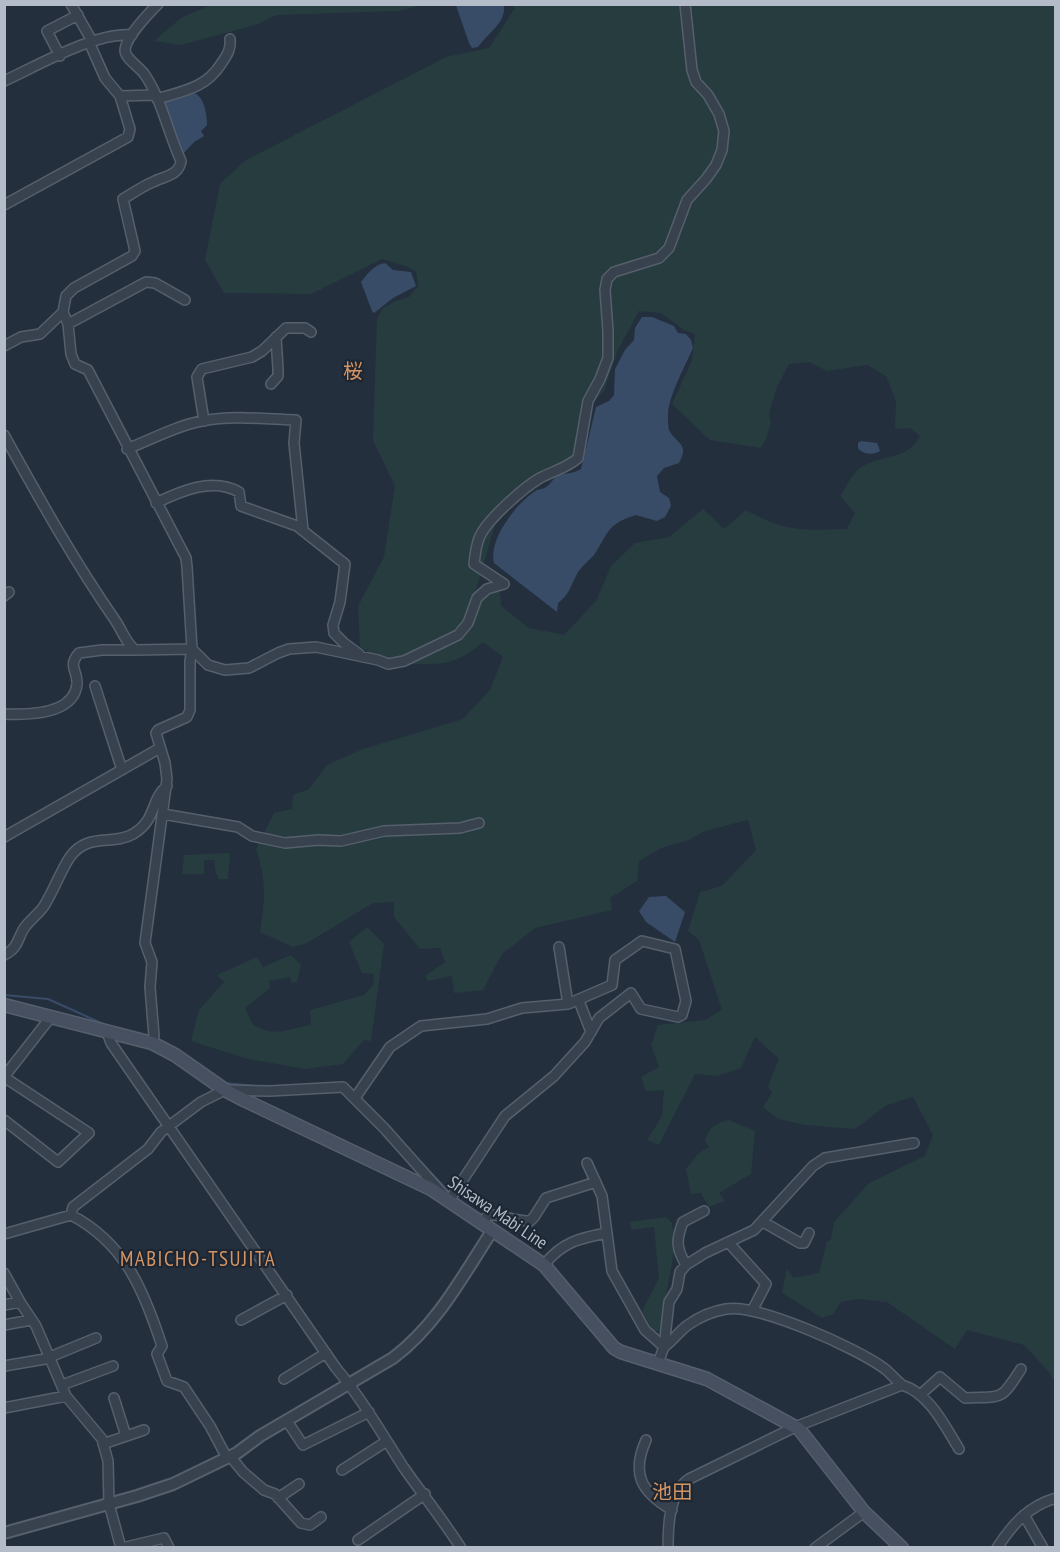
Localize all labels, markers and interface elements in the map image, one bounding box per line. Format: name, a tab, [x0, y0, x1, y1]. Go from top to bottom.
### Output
district label: 桜	[343, 358, 363, 384]
street label: Shisawa Mabi Line	[444, 1170, 552, 1254]
district label: MABICHO-TSUJITA	[120, 1245, 276, 1272]
district label: 池田	[652, 1479, 692, 1505]

